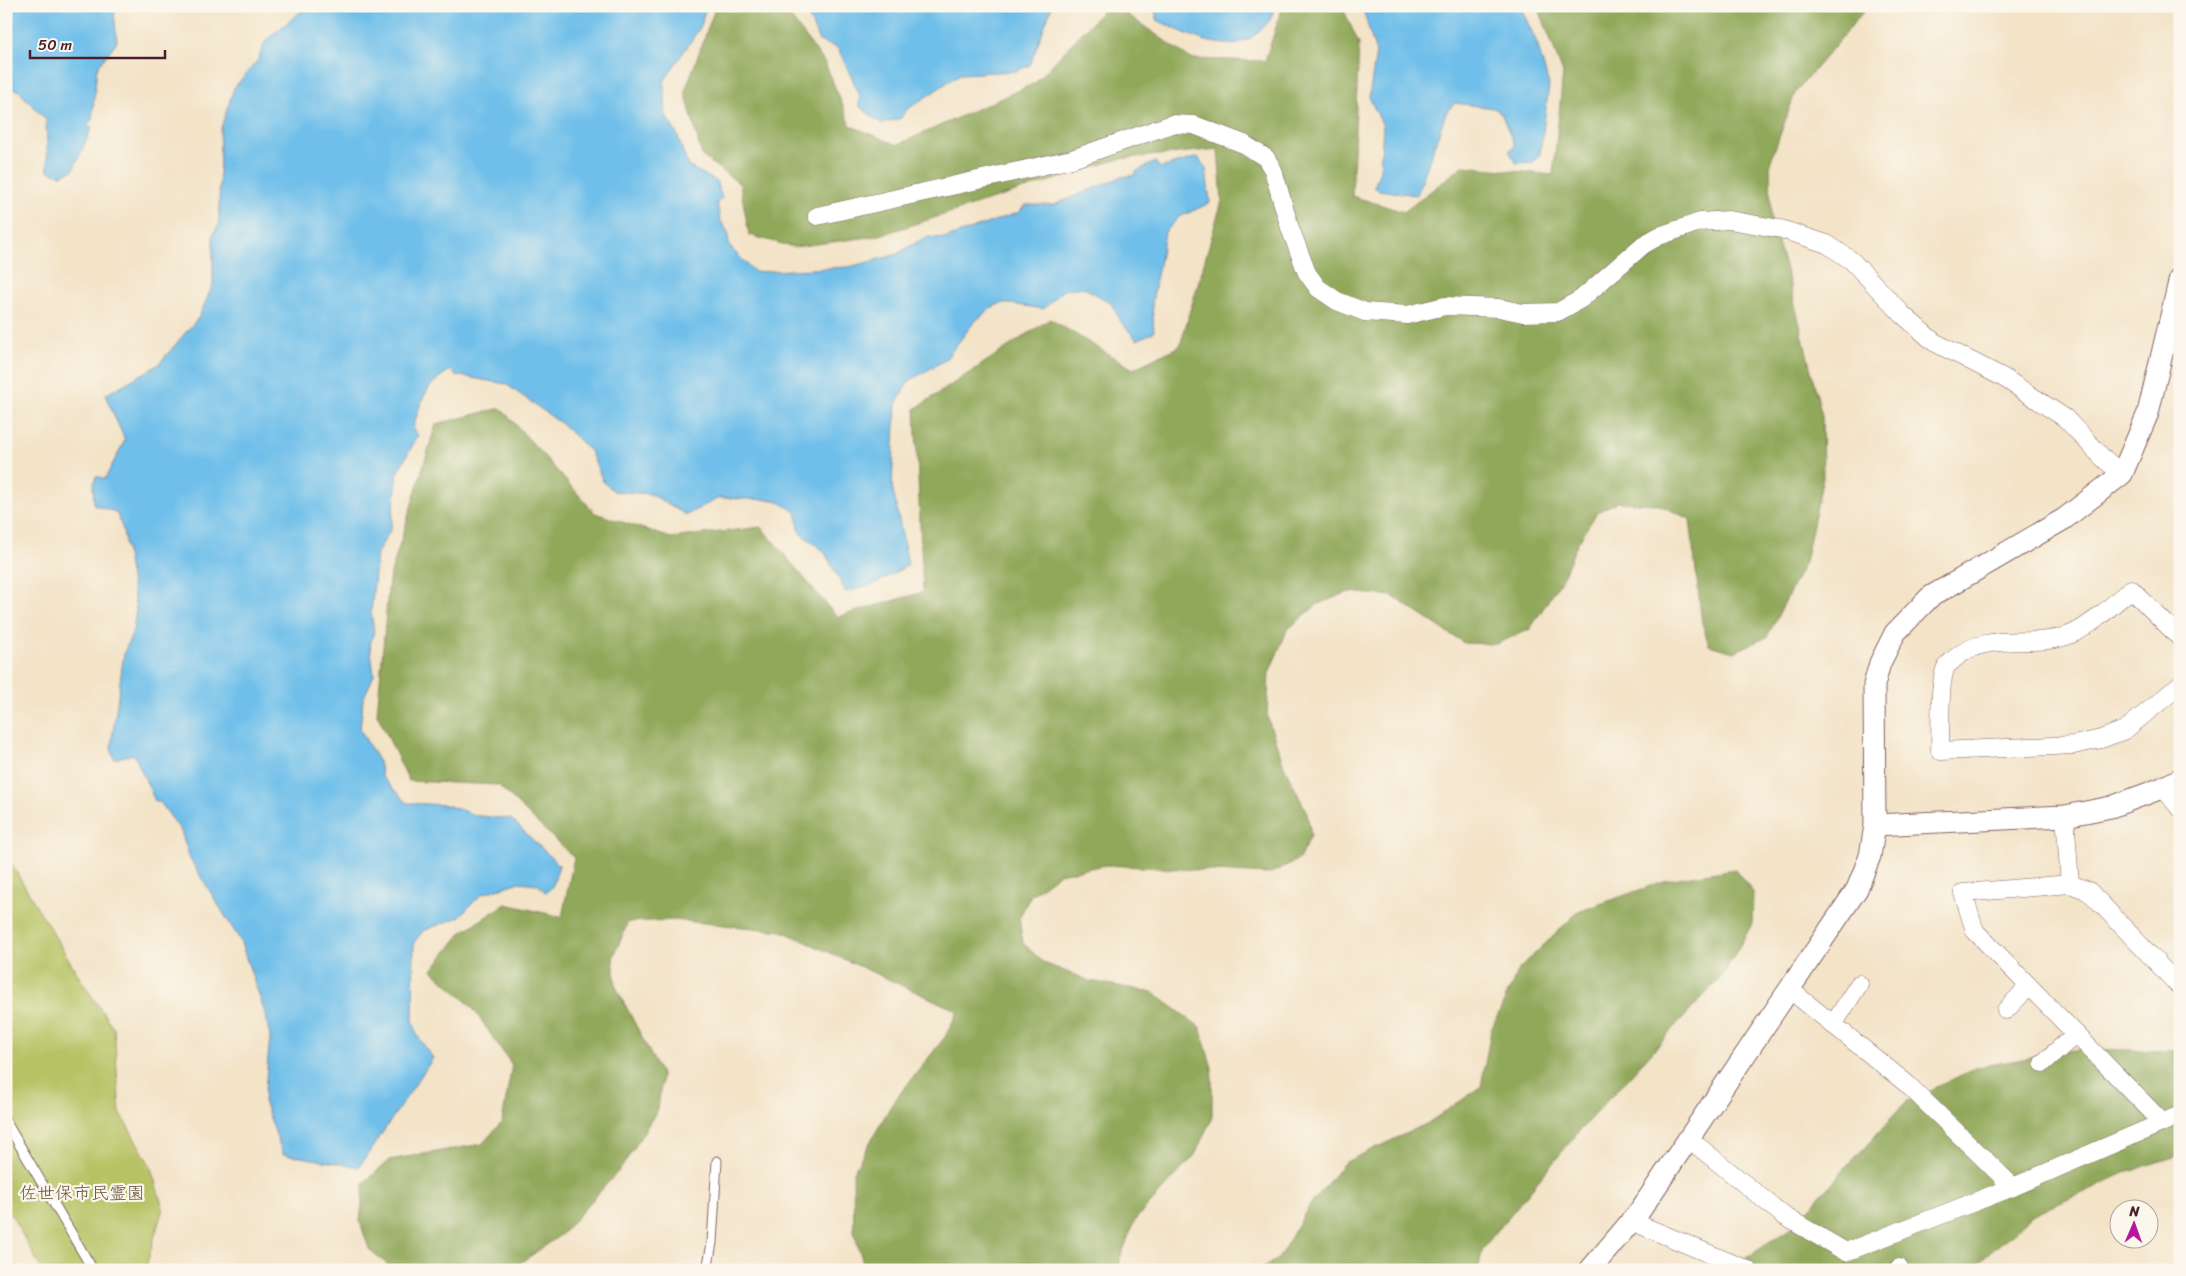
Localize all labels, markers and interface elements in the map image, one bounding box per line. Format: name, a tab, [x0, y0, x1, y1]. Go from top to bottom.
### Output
scale bar	[30, 28, 165, 60]
text: 50 m	[38, 32, 73, 58]
park label: 佐世保市民霊園	[19, 1177, 145, 1209]
north arrow	[2108, 1198, 2158, 1248]
text: N	[2128, 1199, 2140, 1224]

